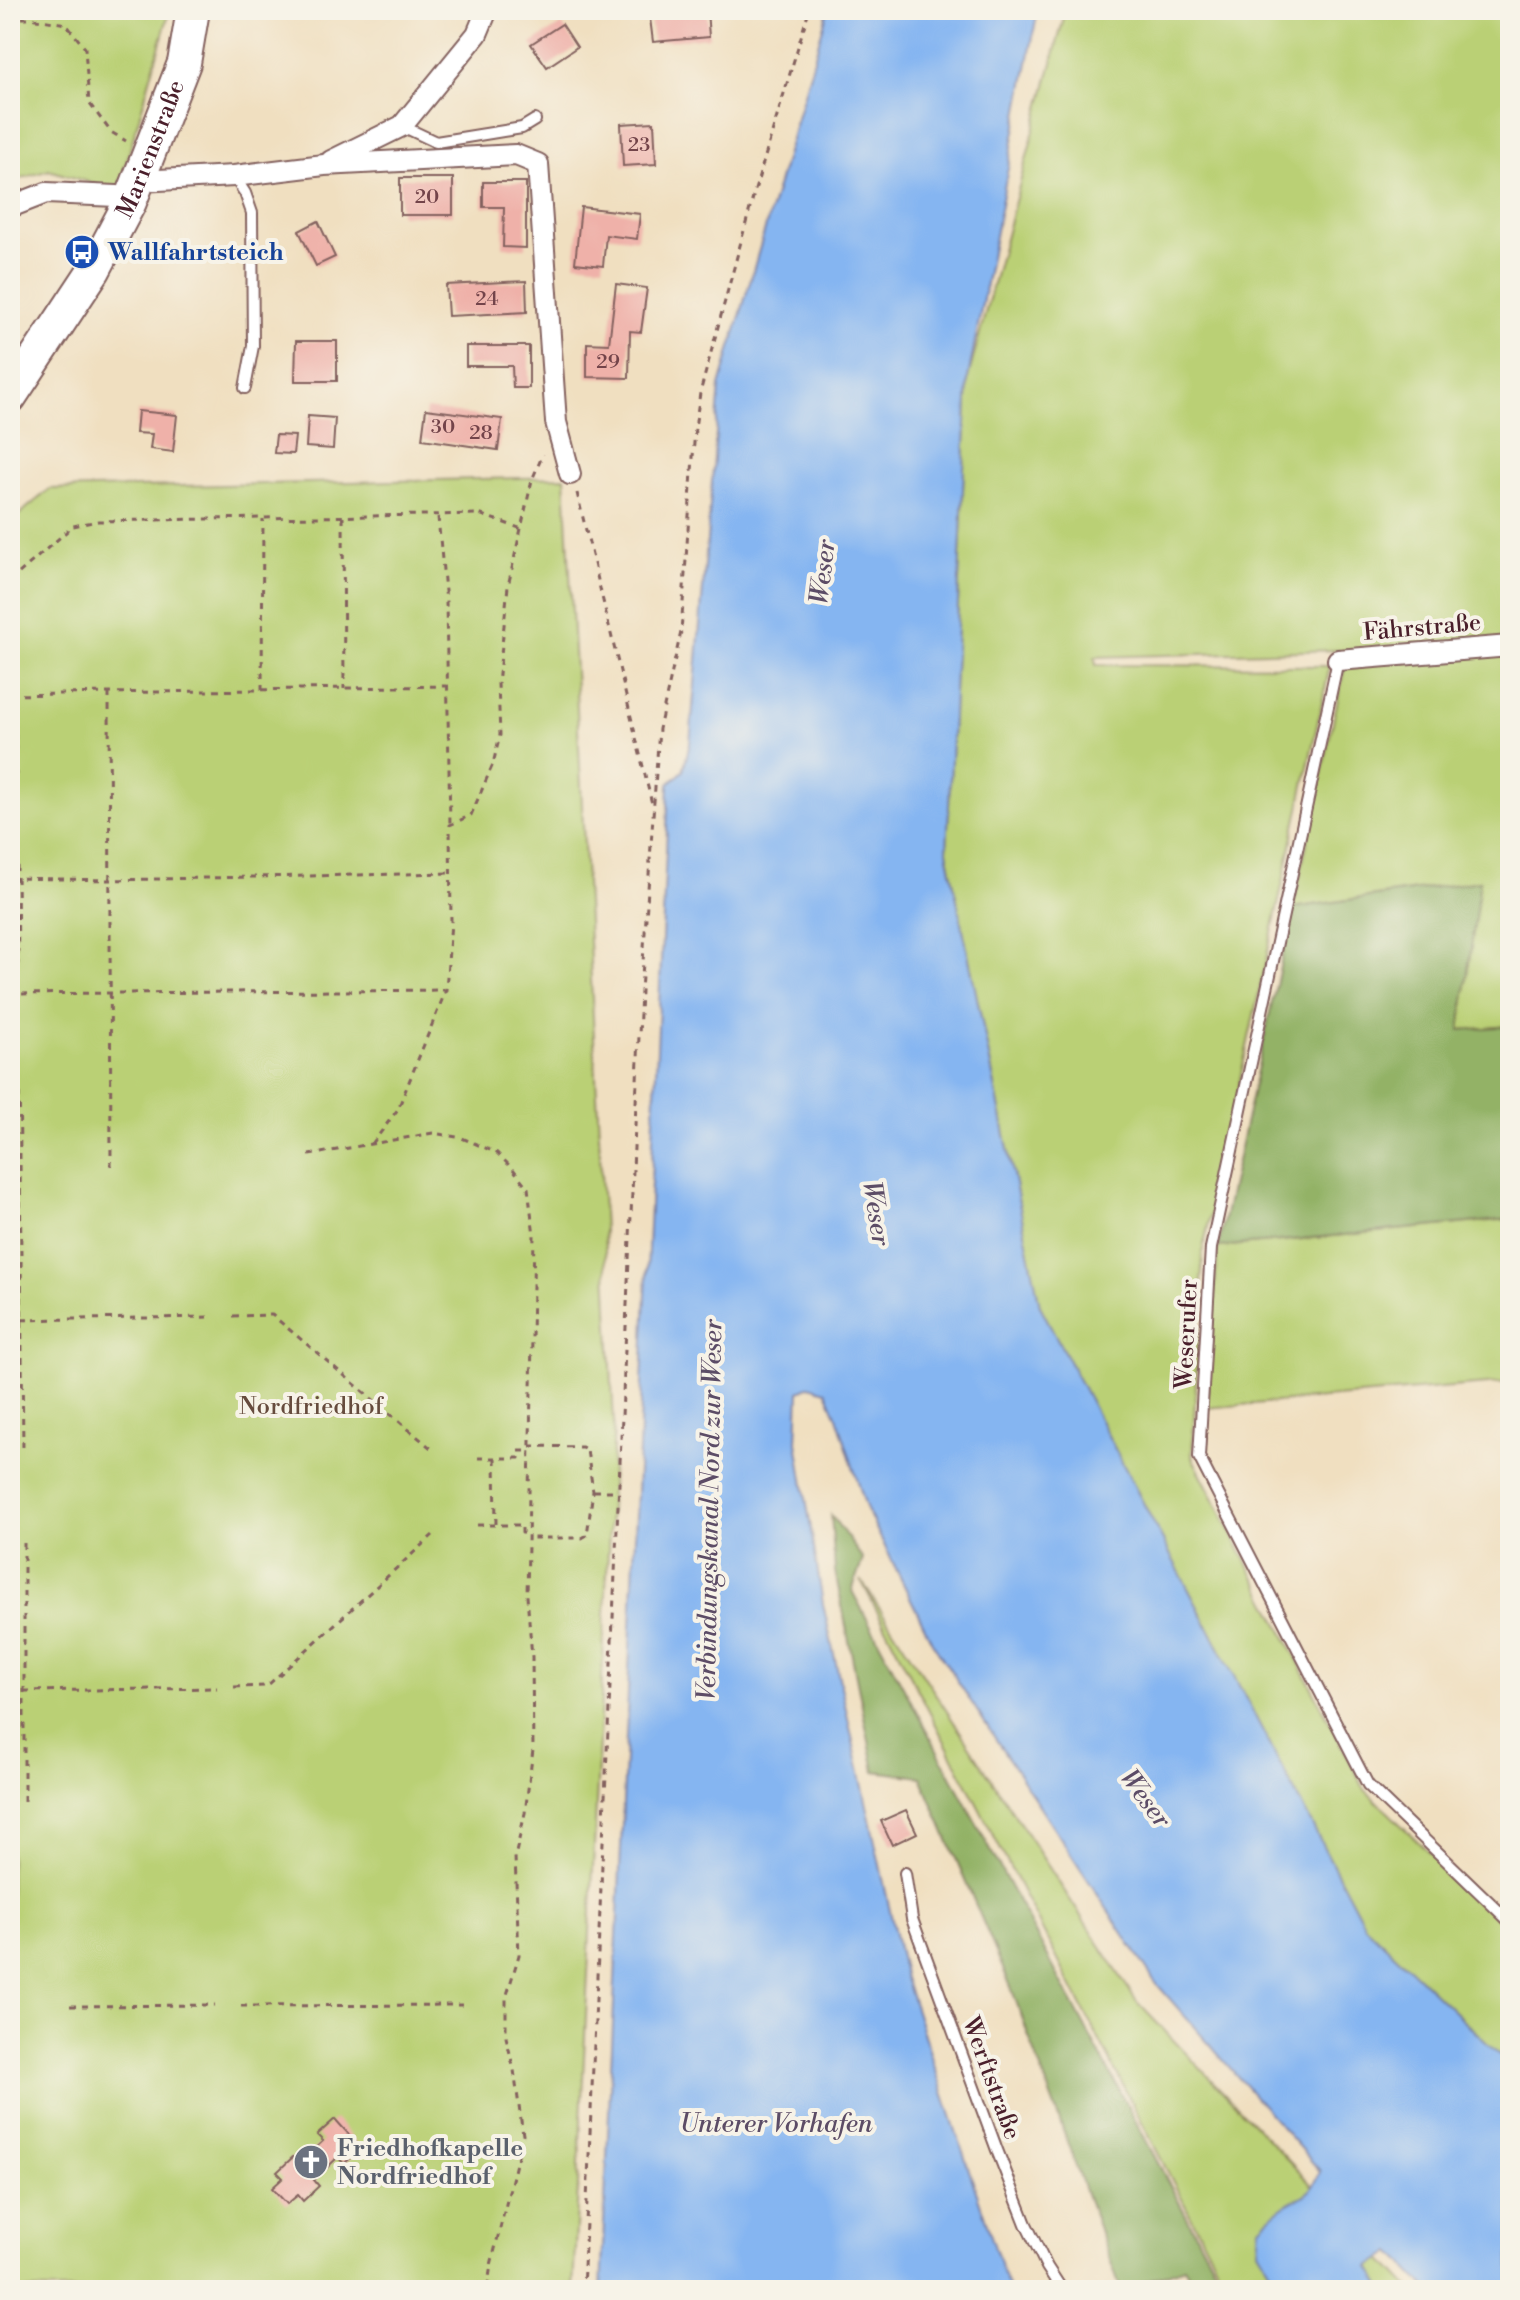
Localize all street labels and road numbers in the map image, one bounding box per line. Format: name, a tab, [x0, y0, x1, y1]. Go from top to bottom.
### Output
street label: Marienstraße	[110, 76, 192, 224]
street label: Fährstraße	[1362, 608, 1482, 648]
street label: Weserufer	[1169, 1278, 1205, 1391]
street label: Werftstraße	[955, 2012, 1027, 2144]

